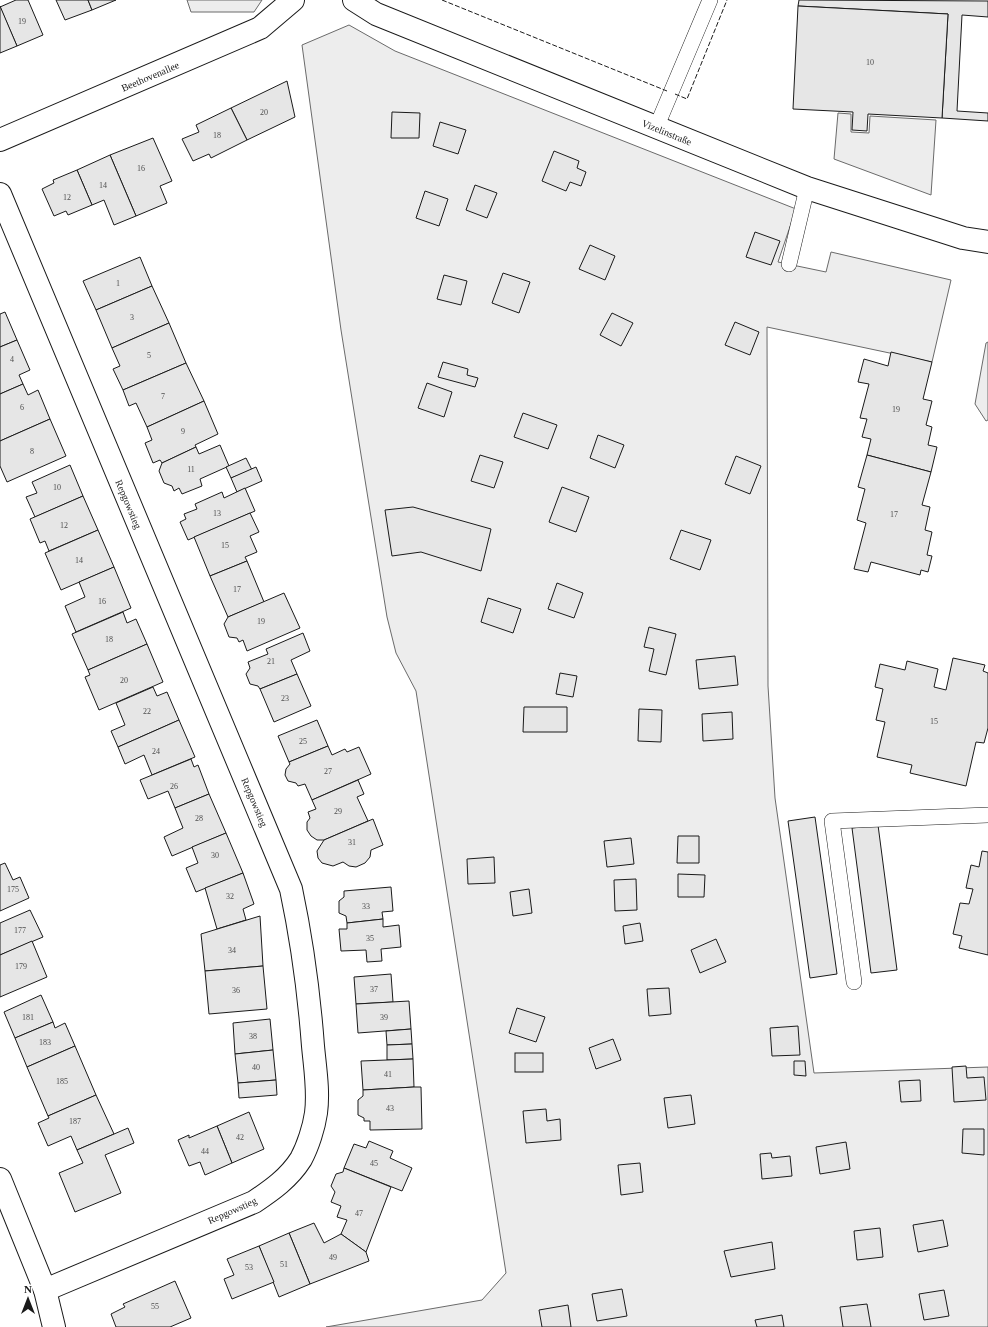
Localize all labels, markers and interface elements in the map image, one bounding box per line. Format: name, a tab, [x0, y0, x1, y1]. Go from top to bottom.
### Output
house number: 19	[18, 17, 26, 26]
house number: 10	[866, 58, 874, 67]
street label: Beethovenallee	[120, 59, 181, 94]
house number: 20	[260, 108, 268, 117]
street label: Vizelinstraße	[640, 117, 694, 148]
house number: 18	[213, 131, 221, 140]
house number: 16	[137, 164, 145, 173]
house number: 14	[99, 181, 107, 190]
house number: 12	[63, 193, 71, 202]
house number: 1	[116, 279, 120, 288]
house number: 3	[130, 313, 134, 322]
house number: 5	[147, 351, 151, 360]
house number: 4	[10, 355, 14, 364]
house number: 7	[161, 392, 165, 401]
house number: 6	[20, 403, 24, 412]
house number: 19	[892, 405, 900, 414]
house number: 9	[181, 427, 185, 436]
house number: 8	[30, 447, 34, 456]
house number: 11	[187, 465, 195, 474]
street label: Repgowstieg	[113, 478, 144, 530]
house number: 10	[53, 483, 61, 492]
house number: 13	[213, 509, 221, 518]
house number: 17	[890, 510, 898, 519]
house number: 12	[60, 521, 68, 530]
house number: 15	[221, 541, 229, 550]
house number: 14	[75, 556, 83, 565]
house number: 17	[233, 585, 241, 594]
house number: 16	[98, 597, 106, 606]
house number: 19	[257, 617, 265, 626]
house number: 18	[105, 635, 113, 644]
house number: 21	[267, 657, 275, 666]
house number: 20	[120, 676, 128, 685]
house number: 23	[281, 694, 289, 703]
house number: 22	[143, 707, 151, 716]
house number: 15	[930, 717, 938, 726]
house number: 25	[299, 737, 307, 746]
house number: 24	[152, 747, 160, 756]
house number: 27	[324, 767, 332, 776]
street label: Repgowstieg	[239, 776, 270, 828]
house number: 26	[170, 782, 178, 791]
house number: 29	[334, 807, 342, 816]
house number: 28	[195, 814, 203, 823]
house number: 31	[348, 838, 356, 847]
house number: 30	[211, 851, 219, 860]
house number: 175	[7, 885, 19, 894]
house number: 32	[226, 892, 234, 901]
house number: 33	[362, 902, 370, 911]
house number: 177	[14, 926, 26, 935]
house number: 35	[366, 934, 374, 943]
house number: 34	[228, 946, 236, 955]
house number: 179	[15, 962, 27, 971]
house number: 37	[370, 985, 378, 994]
house number: 36	[232, 986, 240, 995]
house number: 181	[22, 1013, 34, 1022]
house number: 39	[380, 1013, 388, 1022]
house number: 38	[249, 1032, 257, 1041]
house number: 183	[39, 1038, 51, 1047]
house number: 40	[252, 1063, 260, 1072]
house number: 41	[384, 1070, 392, 1079]
house number: 185	[56, 1077, 68, 1086]
house number: 43	[386, 1104, 394, 1113]
house number: 187	[69, 1117, 81, 1126]
house number: 42	[236, 1133, 244, 1142]
house number: 44	[201, 1147, 209, 1156]
house number: 45	[370, 1159, 378, 1168]
street label: Repgowstieg	[206, 1195, 258, 1226]
house number: 47	[355, 1209, 363, 1218]
house number: 49	[329, 1253, 337, 1262]
house number: 51	[280, 1260, 288, 1269]
house number: 53	[245, 1263, 253, 1272]
north arrow	[8, 1279, 48, 1319]
text: N	[24, 1283, 32, 1295]
house number: 55	[151, 1302, 159, 1311]

